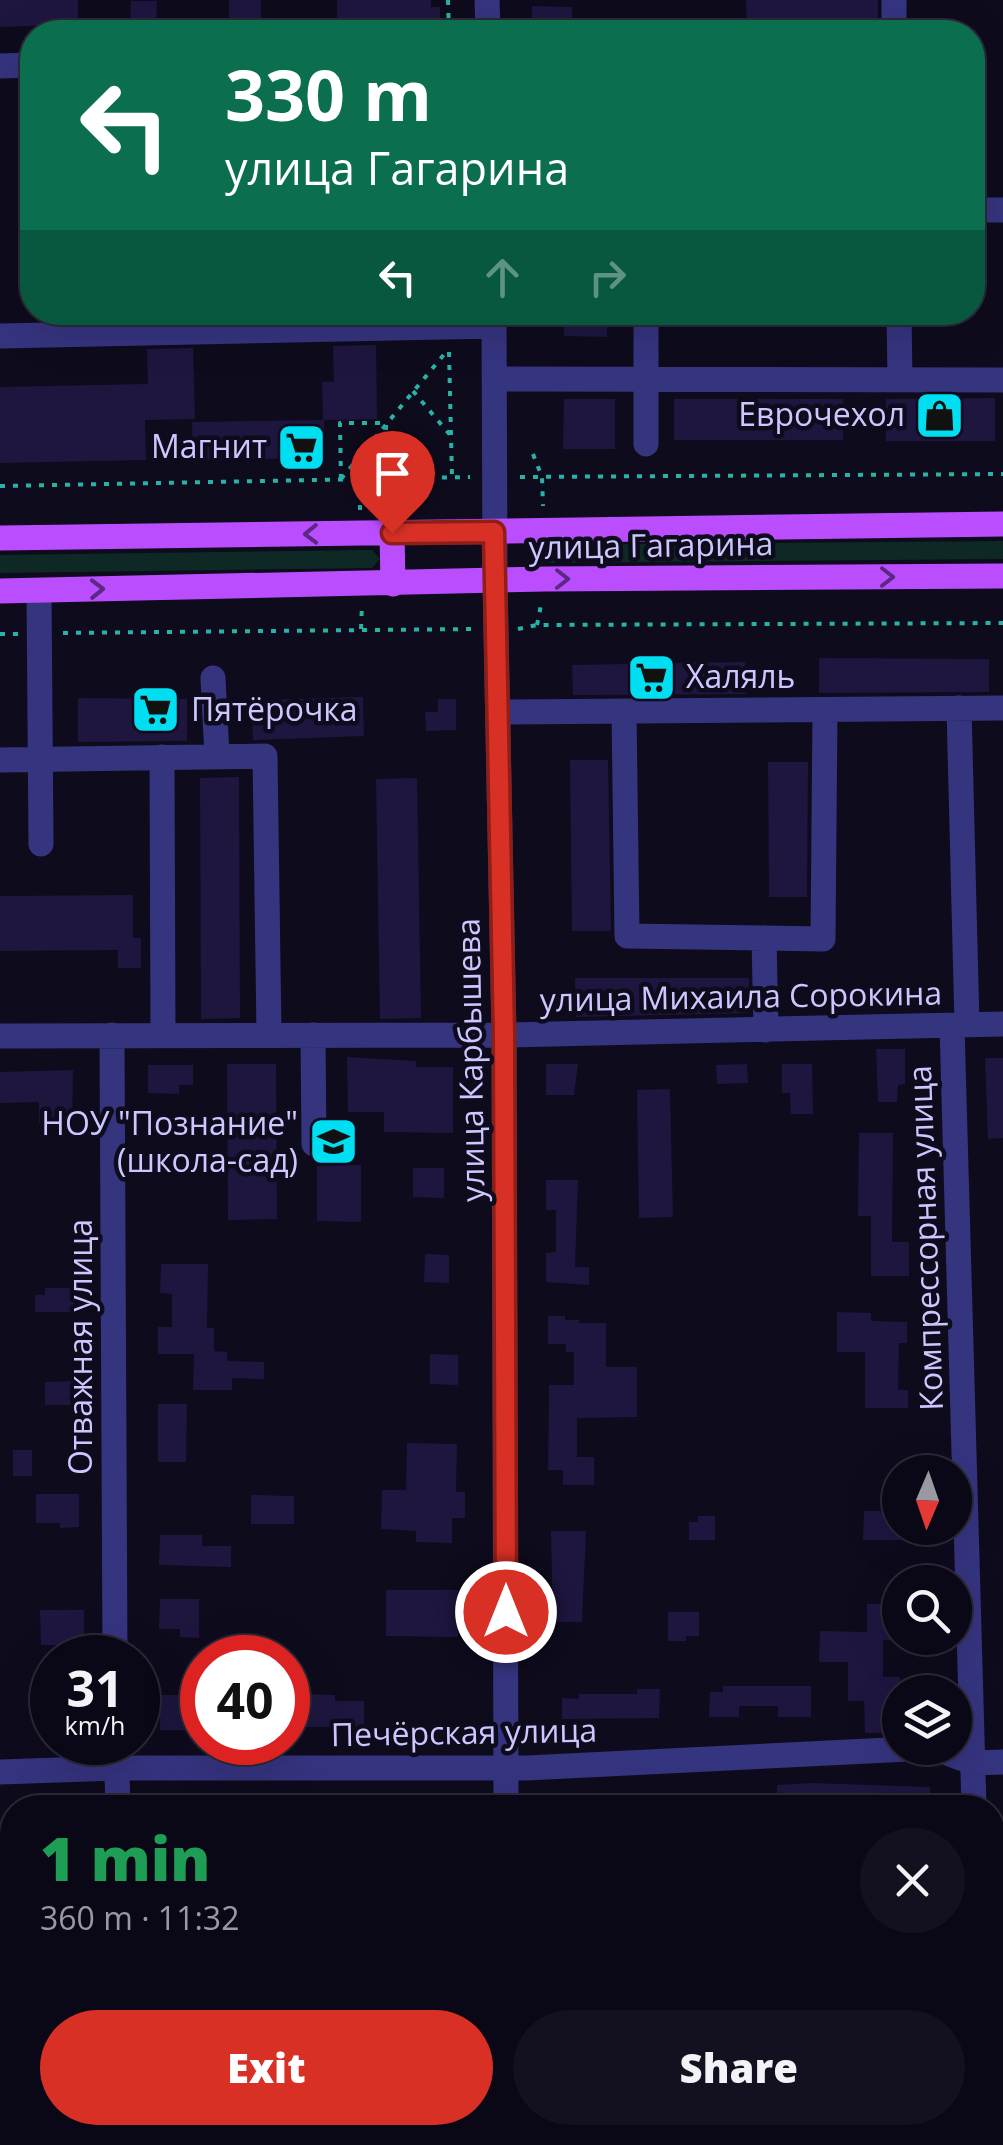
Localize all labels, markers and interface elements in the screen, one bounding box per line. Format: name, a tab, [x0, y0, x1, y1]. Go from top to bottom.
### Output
text: 330 m	[225, 46, 432, 142]
icon: left	[60, 60, 190, 190]
text: улица Гагарина	[225, 137, 569, 198]
icon: left	[370, 250, 425, 305]
icon: ahead	[475, 250, 530, 305]
icon: right	[580, 250, 635, 305]
shop icon: Еврочехол	[914, 389, 966, 441]
place label: Еврочехол	[738, 392, 905, 435]
supermarket icon: Магнит	[276, 421, 328, 473]
place label: Магнит	[151, 424, 267, 467]
pin	[350, 431, 435, 534]
icon: arrive	[365, 446, 420, 501]
street label: улица Гагарина	[528, 521, 774, 568]
one-way arrow	[302, 523, 318, 545]
one-way arrow	[880, 566, 896, 588]
one-way arrow	[556, 568, 571, 590]
one-way arrow	[90, 579, 106, 600]
supermarket icon: Халяль	[625, 651, 677, 703]
place label: Халяль	[686, 654, 795, 697]
supermarket icon: Пятёрочка	[130, 684, 182, 736]
place label: Пятёрочка	[191, 687, 358, 730]
street label: улица Карбышева	[446, 918, 493, 1202]
street label: улица Михаила Сорокина	[539, 970, 942, 1021]
street label: Компрессорная улица	[897, 1065, 952, 1412]
place label: НОУ "Познание" (школа-сад)	[41, 1101, 298, 1181]
school or university icon: НОУ "Познание" (школа-сад)	[307, 1116, 359, 1168]
street label: Отважная улица	[58, 1219, 101, 1475]
north arrow	[882, 1455, 972, 1545]
map controls	[882, 1455, 972, 1765]
position arrow	[454, 1560, 558, 1664]
button: search	[882, 1565, 972, 1655]
speed limit sign: 40	[180, 1635, 310, 1765]
text: 31	[66, 1654, 124, 1722]
button: layers	[882, 1675, 972, 1765]
text: km/h	[65, 1708, 125, 1742]
street label: Печёрская улица	[330, 1708, 598, 1755]
text: 1 min	[40, 1817, 210, 1899]
button: close	[860, 1828, 965, 1933]
text: 360 m · 11:32	[40, 1896, 239, 1939]
button: Exit	[40, 2010, 493, 2125]
button: Share	[513, 2010, 965, 2125]

